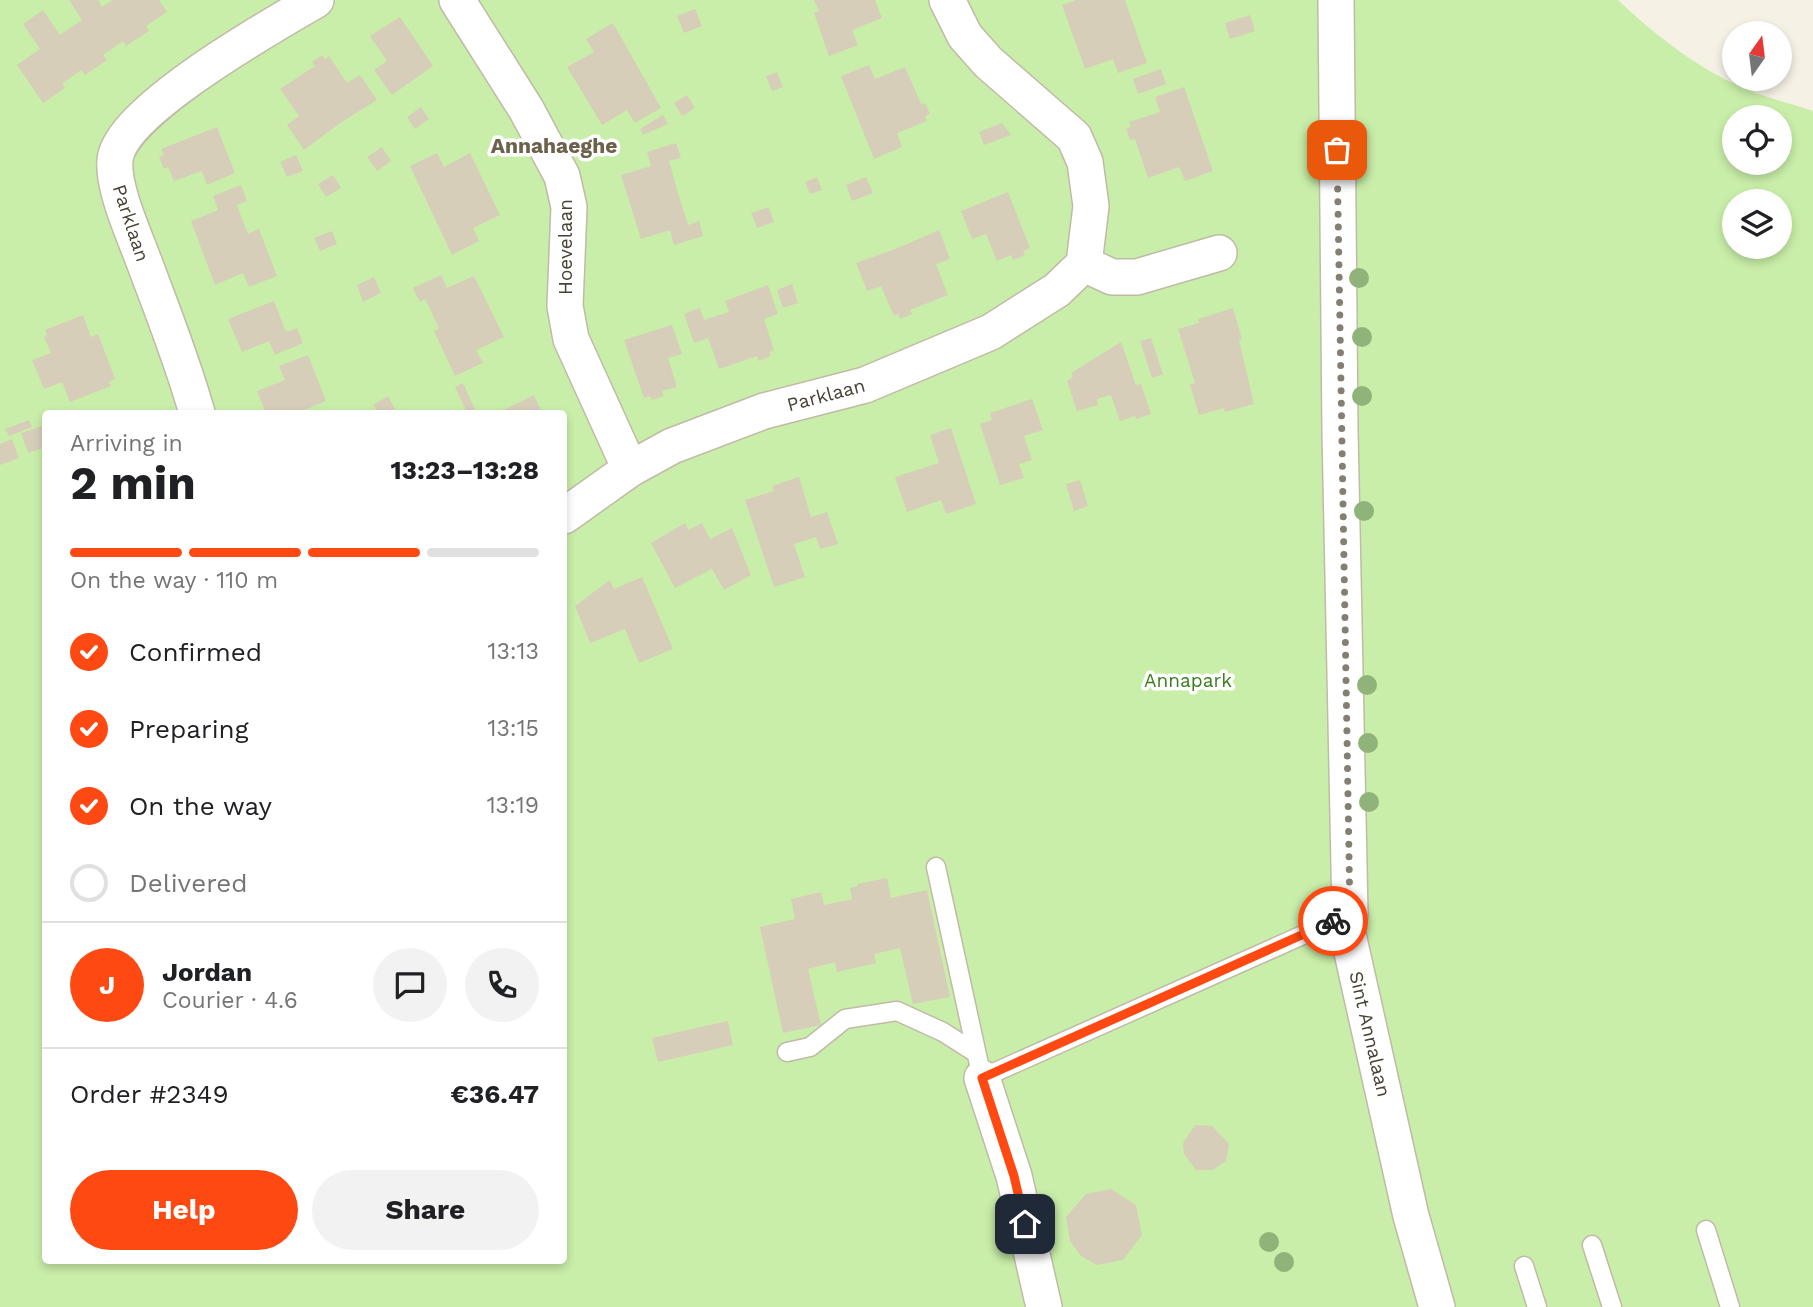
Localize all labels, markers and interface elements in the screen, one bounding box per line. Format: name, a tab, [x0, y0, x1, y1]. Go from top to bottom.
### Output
north arrow	[1722, 21, 1792, 91]
map controls	[1722, 21, 1792, 259]
button: locate	[1722, 105, 1792, 175]
pin	[1307, 120, 1367, 180]
icon: bag	[1318, 131, 1356, 169]
district label: Annahaeghe	[491, 133, 617, 158]
street label: Parklaan	[108, 181, 154, 265]
button: layers	[1722, 189, 1792, 259]
street label: Hoevelaan	[554, 199, 577, 295]
street label: Parklaan	[784, 374, 868, 416]
text: Arriving in	[70, 430, 183, 457]
text: 13:23–13:28	[390, 455, 539, 485]
text: 2 min	[70, 456, 196, 510]
text: On the way · 110 m	[70, 567, 278, 594]
icon: check	[70, 633, 108, 671]
text: Confirmed	[129, 637, 262, 667]
text: 13:13	[487, 638, 539, 665]
park label: Annapark	[1144, 669, 1232, 692]
icon: check	[70, 710, 108, 748]
text: Preparing	[129, 714, 249, 744]
text: 13:15	[487, 715, 539, 742]
icon: check	[70, 787, 108, 825]
text: On the way	[129, 791, 272, 821]
text: 13:19	[487, 792, 539, 819]
text: Delivered	[129, 868, 248, 898]
courier	[1298, 886, 1368, 956]
icon: bike	[1314, 902, 1352, 940]
button: chat	[373, 948, 447, 1022]
button: phone	[465, 948, 539, 1022]
text: Jordan	[162, 957, 252, 987]
street label: Sint Annalaan	[1344, 969, 1396, 1099]
text: J	[99, 970, 115, 1000]
text: Courier · 4.6	[162, 987, 298, 1014]
text: Order #2349	[70, 1079, 229, 1109]
text: €36.47	[451, 1079, 539, 1109]
button: Help	[70, 1170, 298, 1250]
button: Share	[312, 1170, 539, 1250]
pin	[995, 1194, 1055, 1254]
icon: home	[1006, 1205, 1044, 1243]

